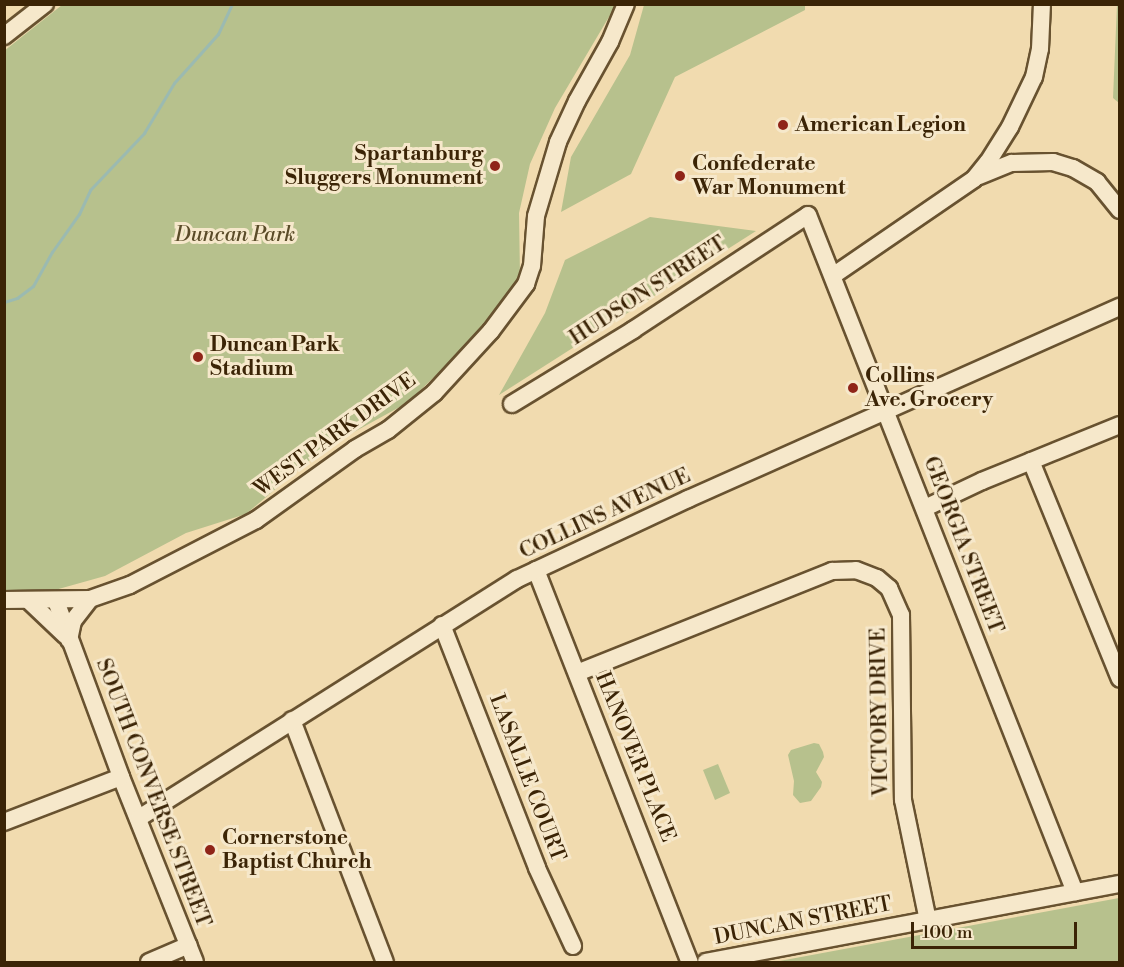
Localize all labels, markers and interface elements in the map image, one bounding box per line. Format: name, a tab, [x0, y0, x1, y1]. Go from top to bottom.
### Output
place label: American Legion	[795, 112, 966, 138]
marker: American Legion	[776, 118, 790, 132]
place label: Spartanburg Sluggers Monument	[285, 141, 483, 191]
place label: Confederate War Monument	[692, 151, 845, 201]
marker: Spartanburg Sluggers Monument	[488, 159, 502, 173]
marker: Confederate War Monument	[673, 169, 687, 183]
park label: Duncan Park	[175, 222, 295, 248]
street label: HUDSON STREET	[565, 231, 731, 351]
place label: Duncan Park Stadium	[210, 332, 339, 382]
marker: Duncan Park Stadium	[191, 350, 205, 364]
place label: Collins Ave. Grocery	[865, 363, 993, 413]
street label: WEST PARK DRIVE	[249, 368, 421, 502]
marker: Collins Ave. Grocery	[846, 381, 860, 395]
street label: GEORGIA STREET	[918, 453, 1008, 637]
street label: COLLINS AVENUE	[516, 463, 694, 565]
street label: VICTORY DRIVE	[866, 627, 894, 797]
street label: SOUTH CONVERSE STREET	[90, 655, 216, 931]
street label: HANOVER PLACE	[589, 668, 681, 846]
street label: LASALLE COURT	[483, 691, 571, 865]
place label: Cornerstone Baptist Church	[222, 825, 371, 875]
marker: Cornerstone Baptist Church	[203, 843, 217, 857]
street label: DUNCAN STREET	[712, 891, 894, 951]
scale bar	[914, 910, 1080, 948]
text: 100 m	[922, 921, 973, 944]

